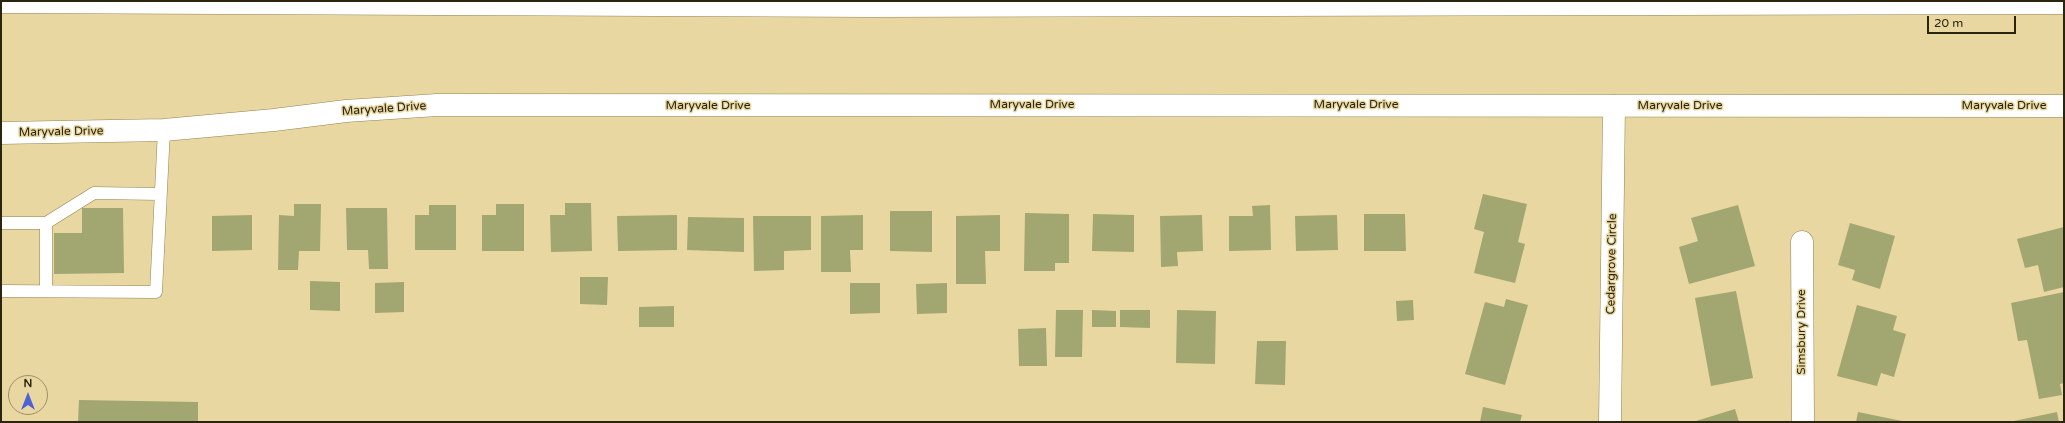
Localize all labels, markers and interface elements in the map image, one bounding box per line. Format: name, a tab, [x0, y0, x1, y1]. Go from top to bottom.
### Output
scale bar	[1929, 8, 2018, 34]
text: 20 m	[1934, 16, 1963, 30]
street label: Maryvale Drive	[990, 98, 1074, 112]
street label: Maryvale Drive	[1314, 98, 1398, 112]
street label: Maryvale Drive	[341, 99, 427, 119]
street label: Maryvale Drive	[666, 99, 750, 113]
street label: Maryvale Drive	[1638, 99, 1722, 113]
street label: Maryvale Drive	[1962, 99, 2046, 113]
street label: Maryvale Drive	[18, 124, 104, 140]
street label: Cedargrove Circle	[1604, 213, 1620, 315]
street label: Simsbury Drive	[1795, 289, 1809, 375]
north arrow	[8, 375, 48, 415]
text: N	[24, 377, 32, 390]

